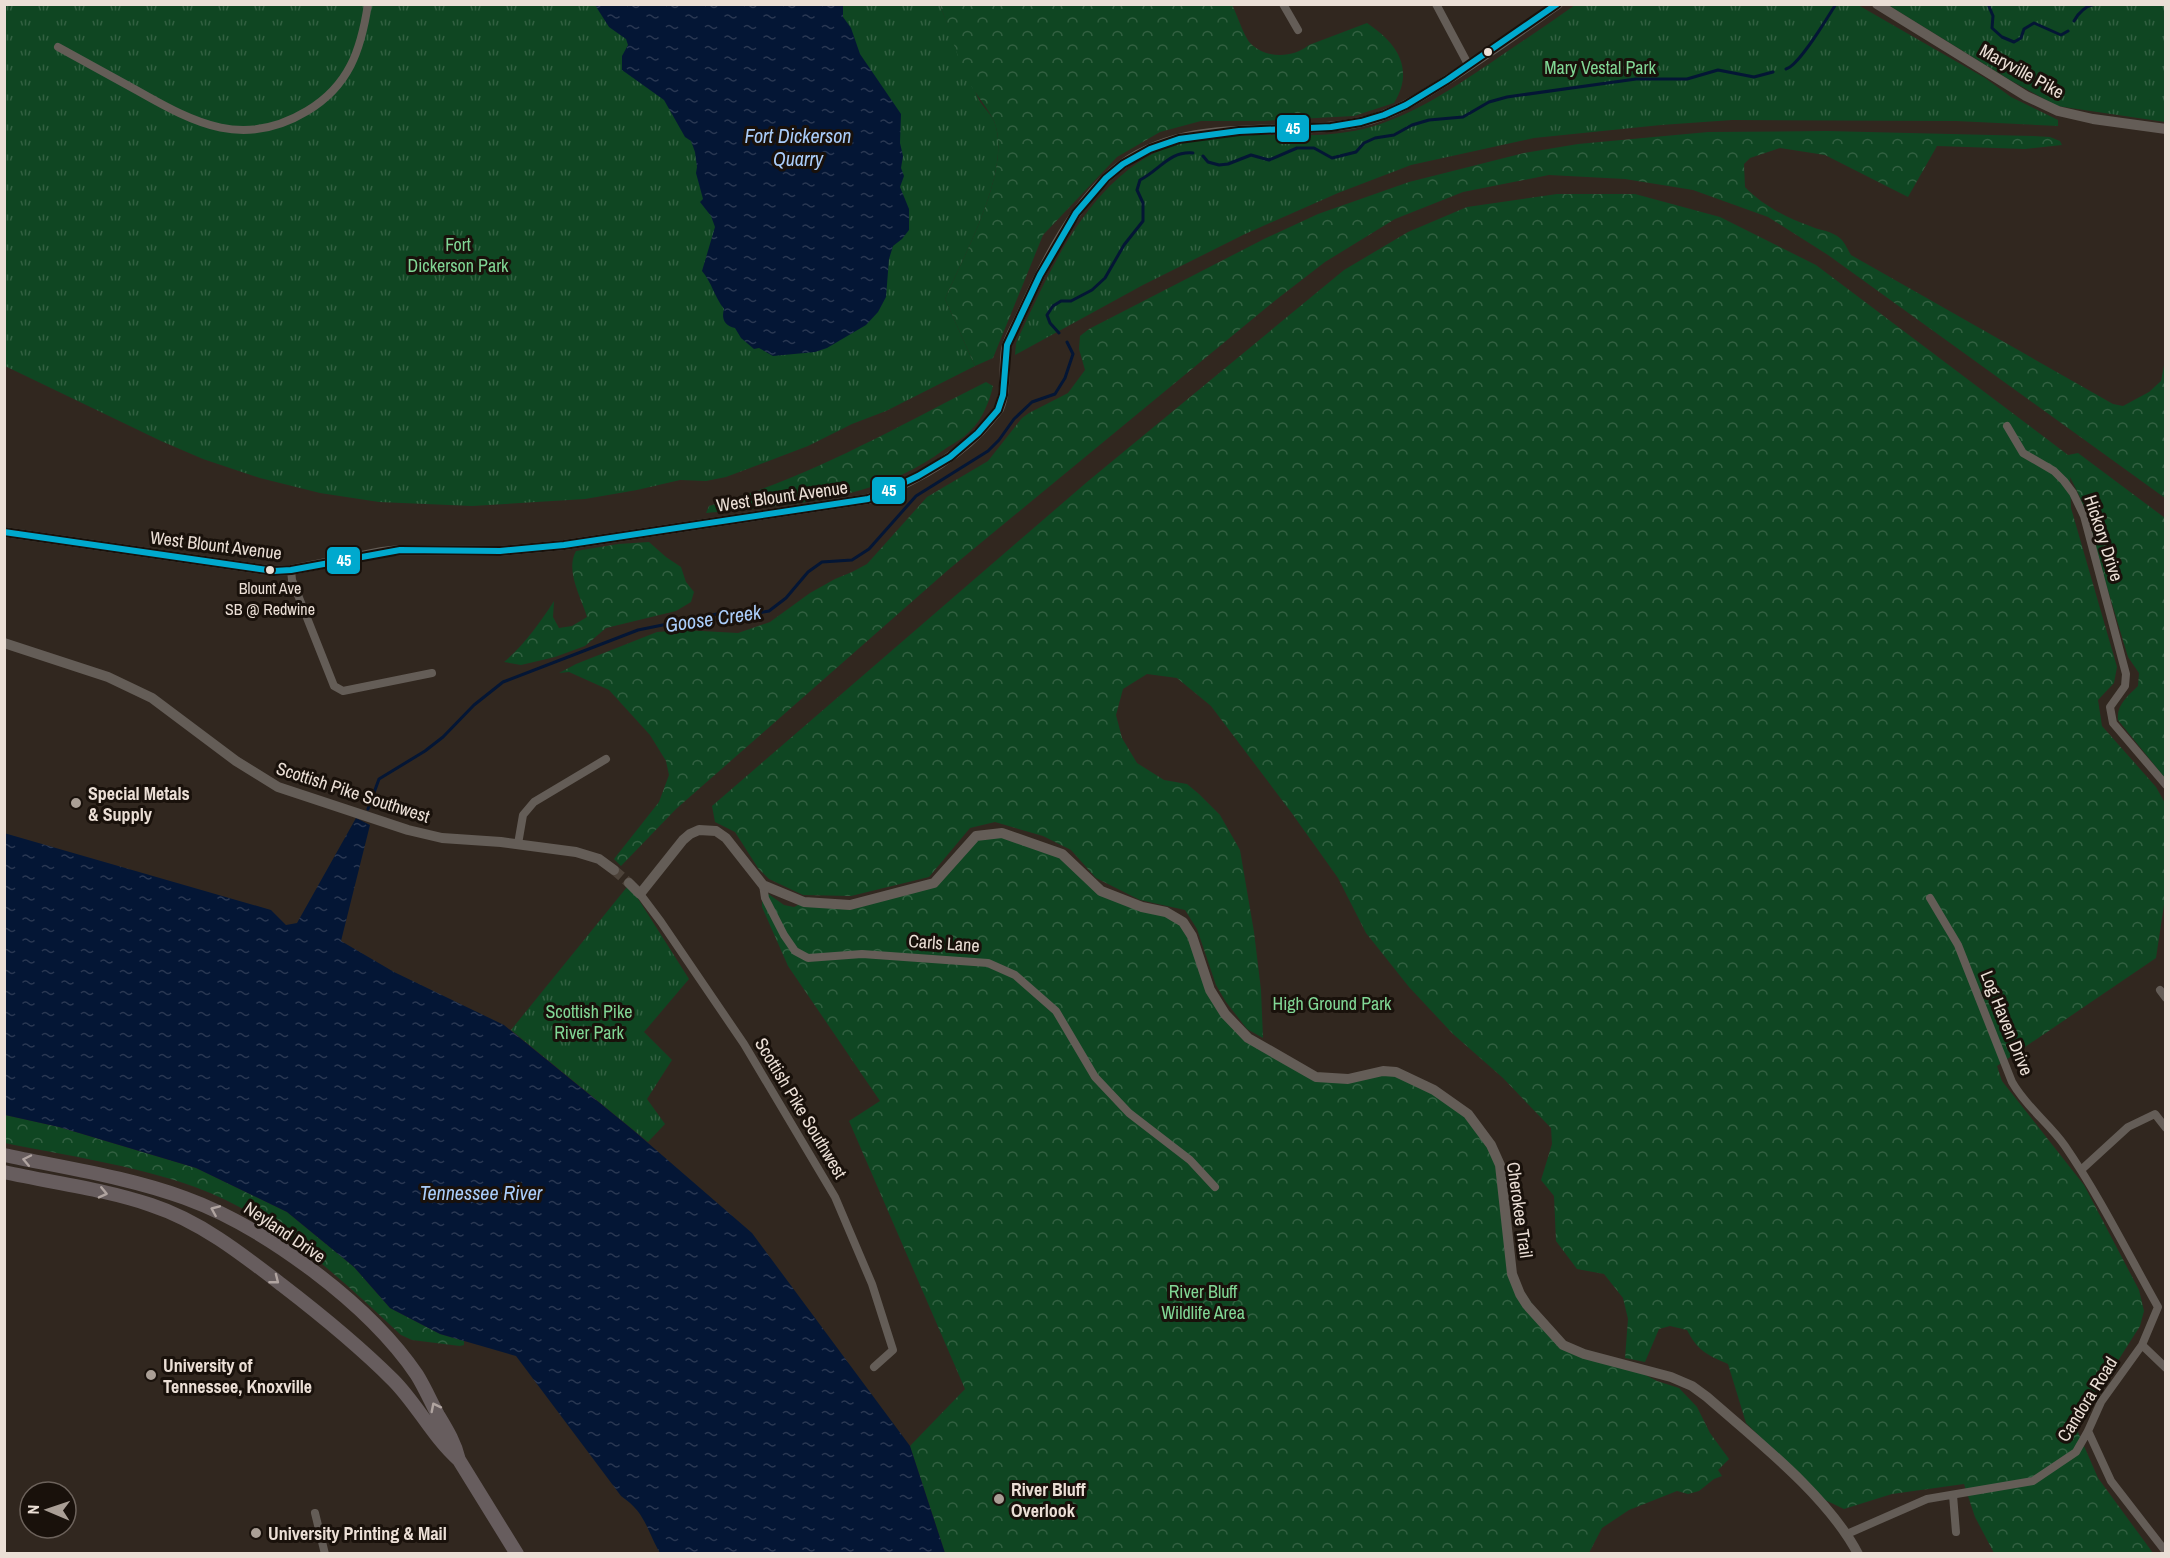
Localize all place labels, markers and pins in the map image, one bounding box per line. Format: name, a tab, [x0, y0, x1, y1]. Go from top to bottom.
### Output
unlabelled marker	[1482, 46, 1494, 58]
marker: Blount Ave SB @ Redwine	[264, 564, 276, 576]
place label: Blount Ave SB @ Redwine	[225, 577, 315, 620]
place label: Special Metals & Supply	[88, 781, 190, 827]
marker: Special Metals & Supply	[69, 796, 83, 810]
place label: University of Tennessee, Knoxville	[163, 1353, 312, 1399]
marker: University of Tennessee, Knoxville	[144, 1368, 158, 1382]
place label: River Bluff Overlook	[1011, 1477, 1086, 1523]
marker: River Bluff Overlook	[992, 1492, 1006, 1506]
place label: University Printing & Mail	[268, 1521, 447, 1546]
marker: University Printing & Mail	[249, 1526, 263, 1540]

